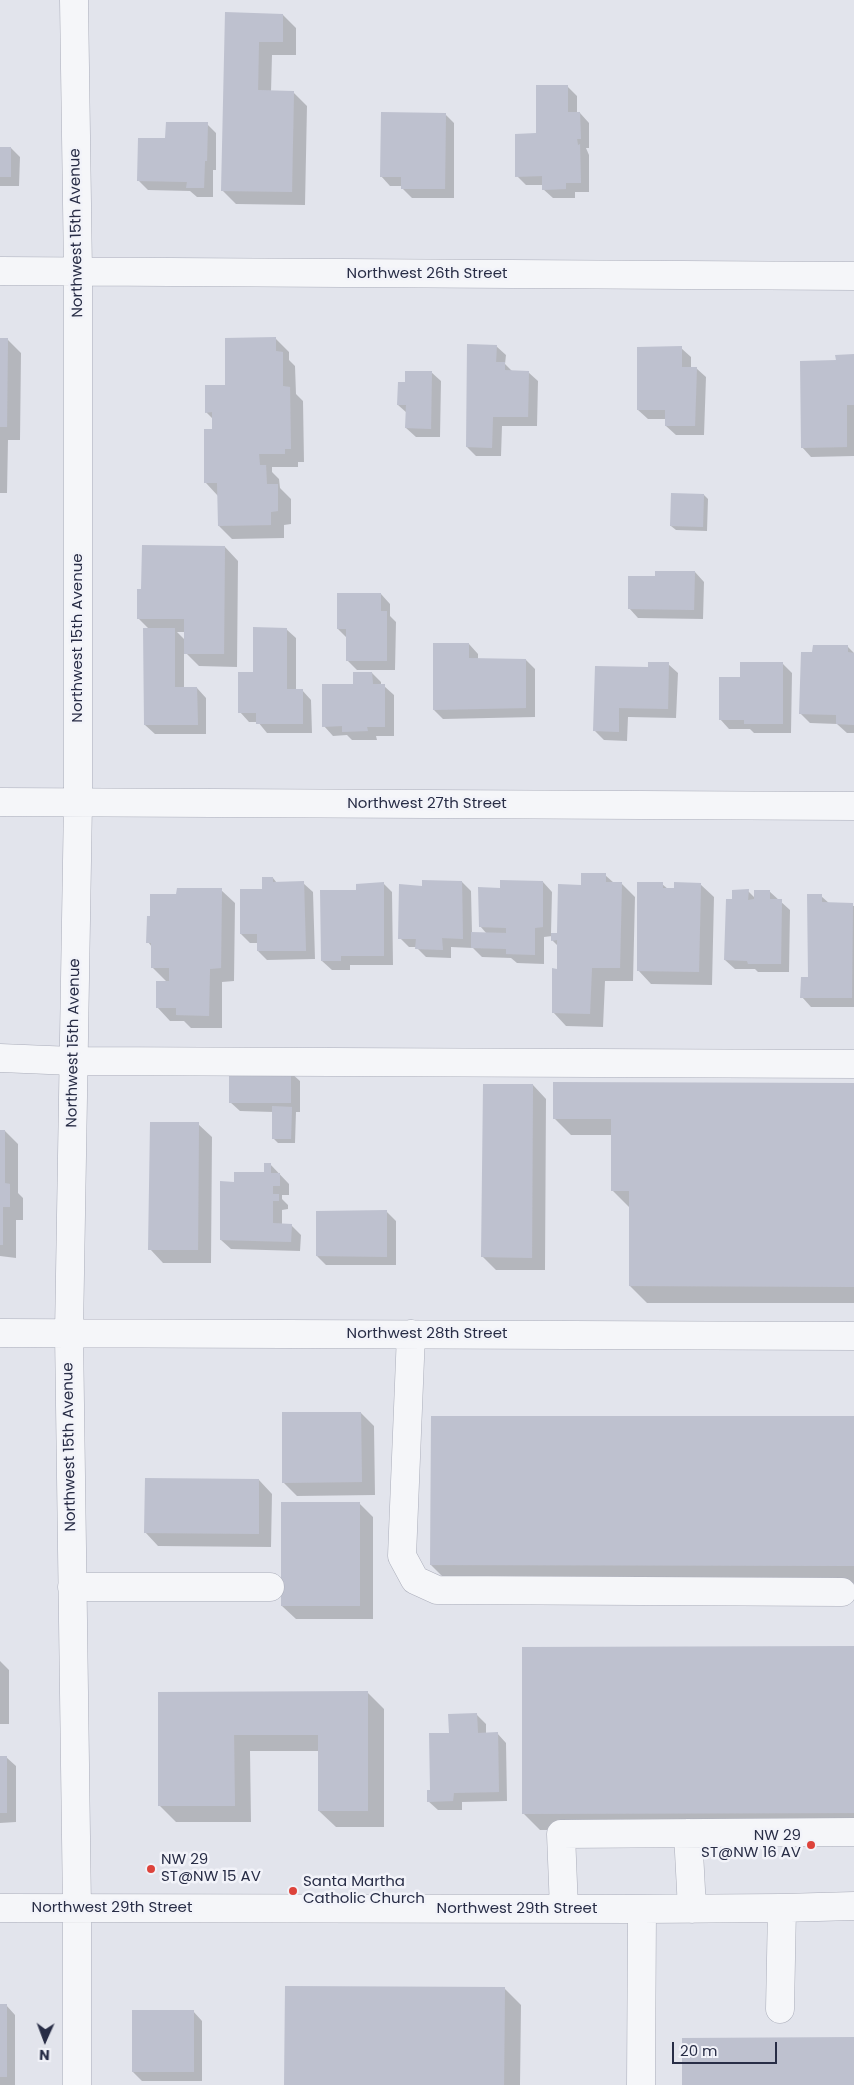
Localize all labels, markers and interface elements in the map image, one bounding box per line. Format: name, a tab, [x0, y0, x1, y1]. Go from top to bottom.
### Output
street label: Northwest 15th Avenue	[67, 148, 87, 318]
street label: Northwest 26th Street	[347, 265, 507, 283]
street label: Northwest 15th Avenue	[69, 553, 87, 723]
street label: Northwest 27th Street	[347, 795, 507, 813]
street label: Northwest 15th Avenue	[64, 958, 84, 1128]
street label: Northwest 28th Street	[347, 1325, 507, 1343]
street label: Northwest 15th Avenue	[60, 1362, 80, 1532]
place label: NW 29 ST@NW 16 AV	[701, 1827, 801, 1862]
marker: NW 29 ST@NW 16 AV	[805, 1839, 817, 1851]
place label: NW 29 ST@NW 15 AV	[161, 1851, 261, 1886]
marker: NW 29 ST@NW 15 AV	[145, 1863, 157, 1875]
place label: Santa Martha Catholic Church	[303, 1873, 425, 1908]
marker: Santa Martha Catholic Church	[287, 1885, 299, 1897]
street label: Northwest 29th Street	[32, 1899, 192, 1917]
street label: Northwest 29th Street	[437, 1900, 597, 1918]
north arrow	[20, 2015, 70, 2065]
scale bar	[674, 2032, 779, 2064]
text: 20 m	[680, 2040, 718, 2061]
text: N	[39, 2045, 50, 2065]

